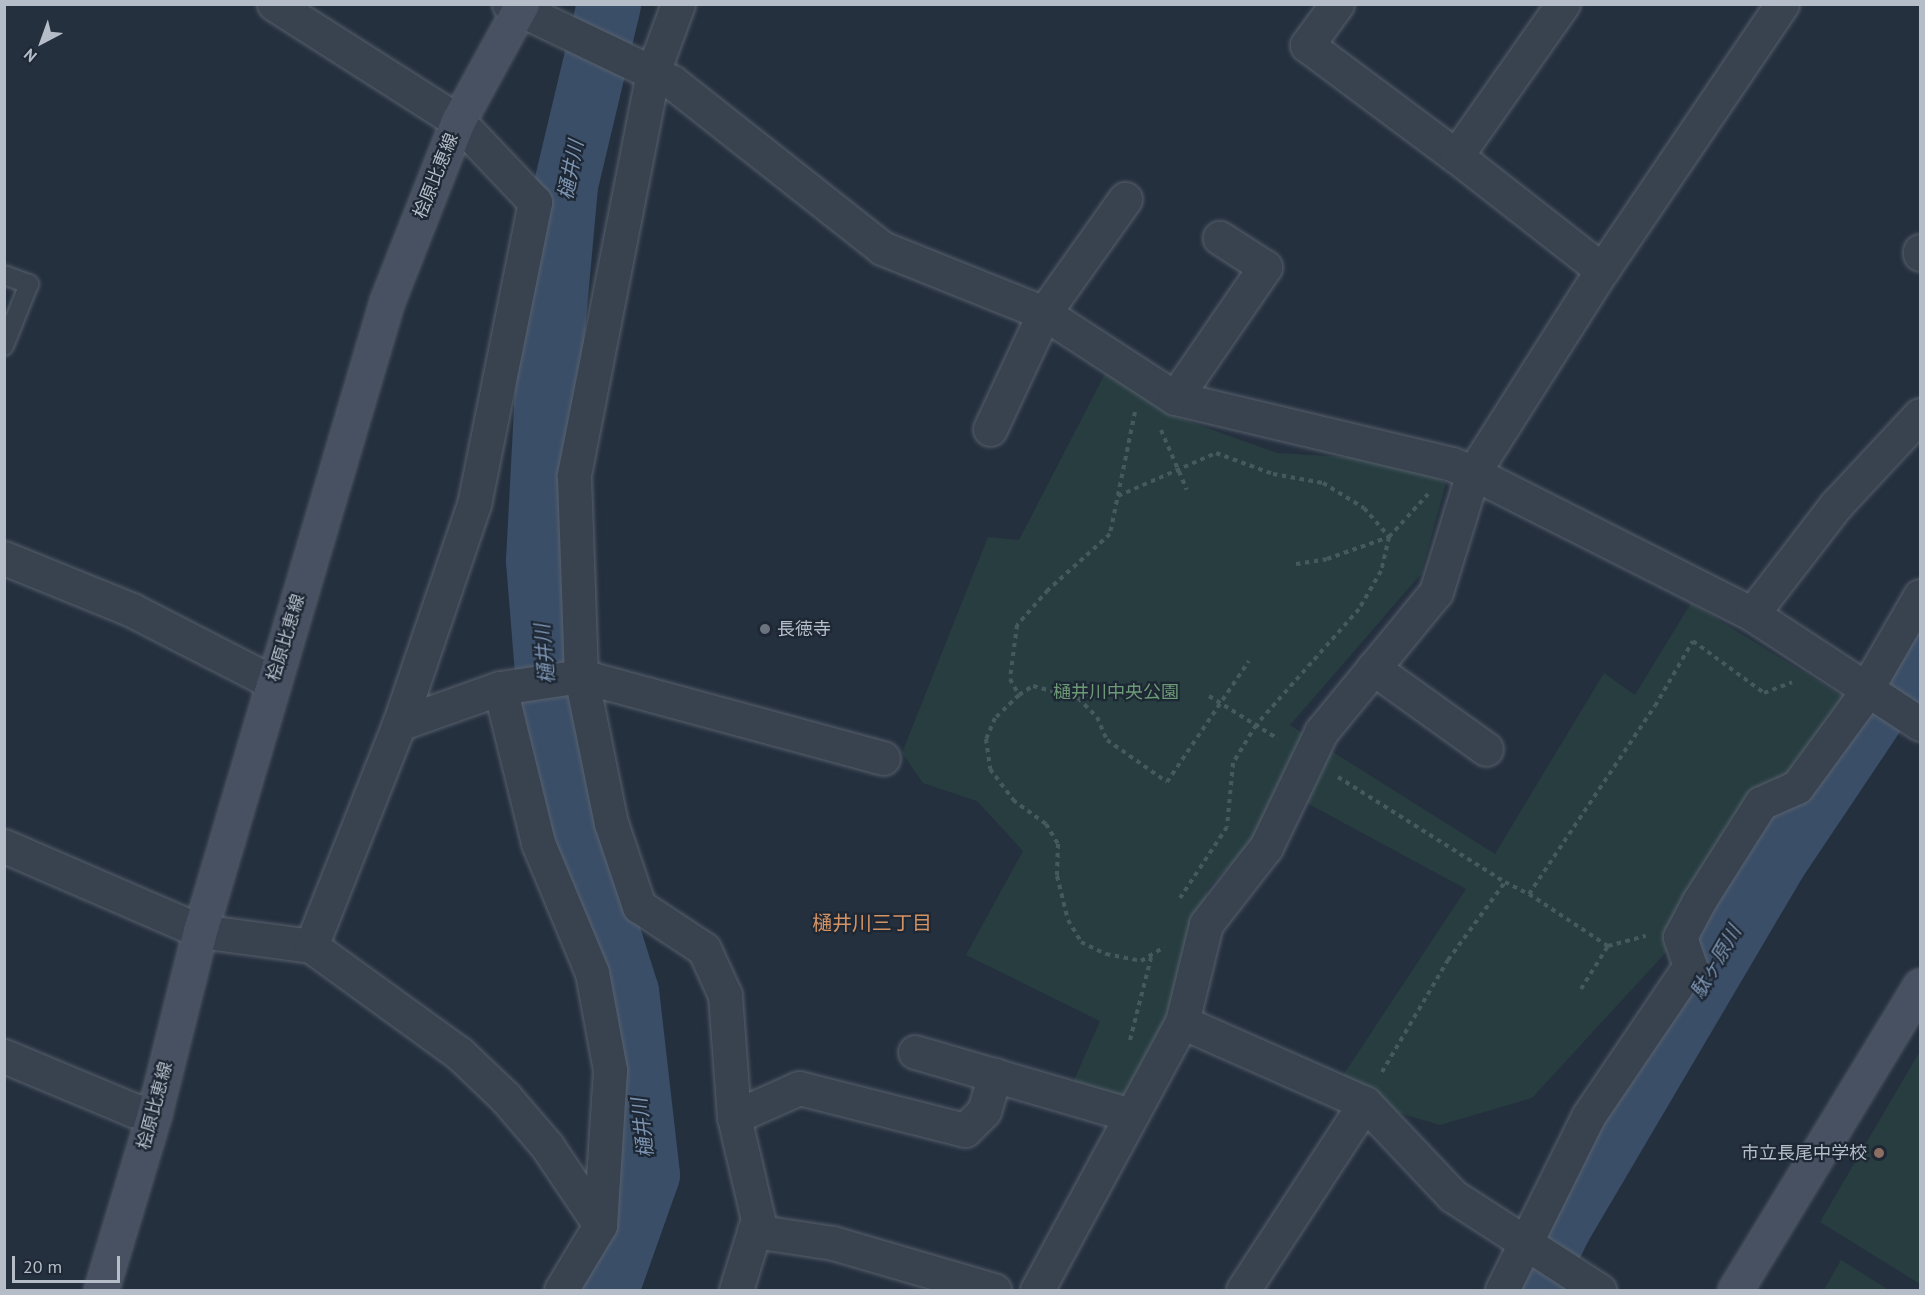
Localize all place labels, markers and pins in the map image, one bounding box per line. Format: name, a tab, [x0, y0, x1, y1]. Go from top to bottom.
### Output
place label: 長徳寺	[777, 618, 831, 640]
marker: 長徳寺	[758, 622, 772, 636]
place label: 市立長尾中学校	[1741, 1142, 1867, 1164]
marker: 市立長尾中学校	[1872, 1146, 1886, 1160]

